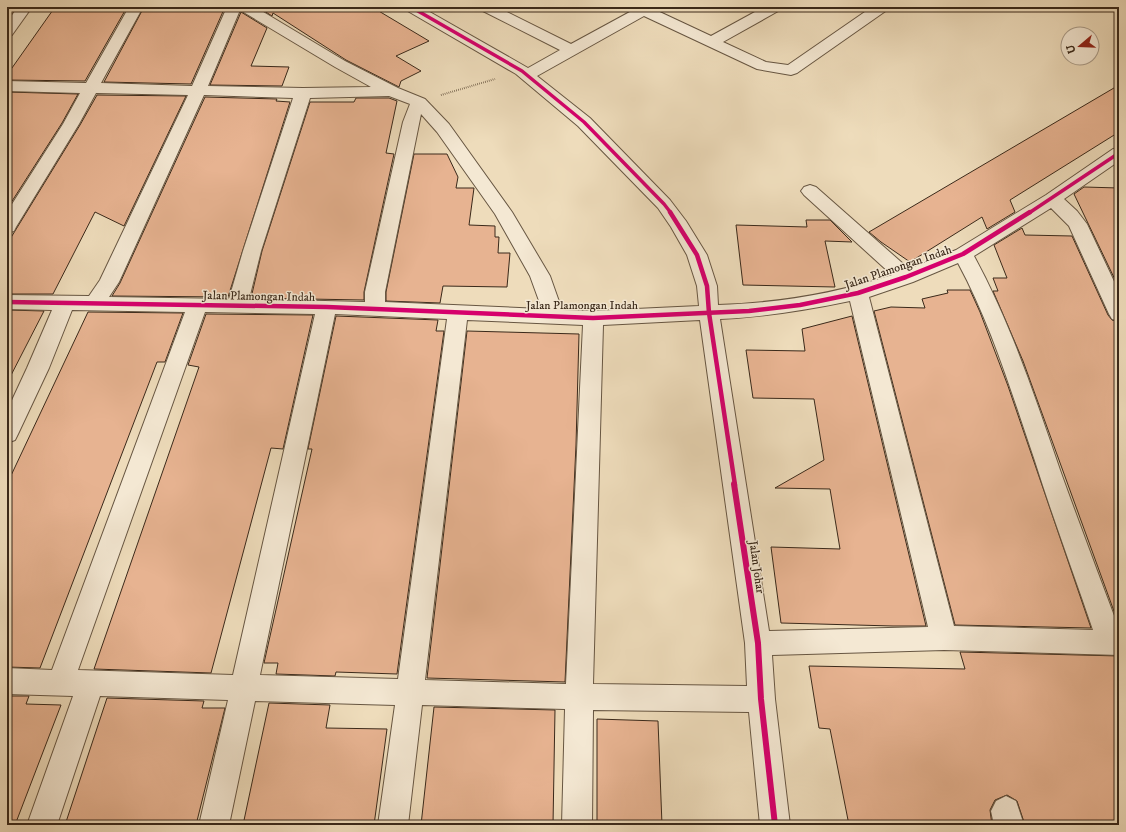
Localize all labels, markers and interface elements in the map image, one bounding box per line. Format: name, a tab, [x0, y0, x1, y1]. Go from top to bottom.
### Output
north arrow	[1060, 26, 1100, 66]
text: U	[1063, 42, 1079, 55]
street label: Jalan Plamongan Indah	[842, 242, 954, 293]
street label: Jalan Plamongan Indah	[202, 288, 316, 305]
street label: Jalan Plamongan Indah	[525, 298, 639, 313]
street label: Jalan Johar	[745, 539, 768, 595]

